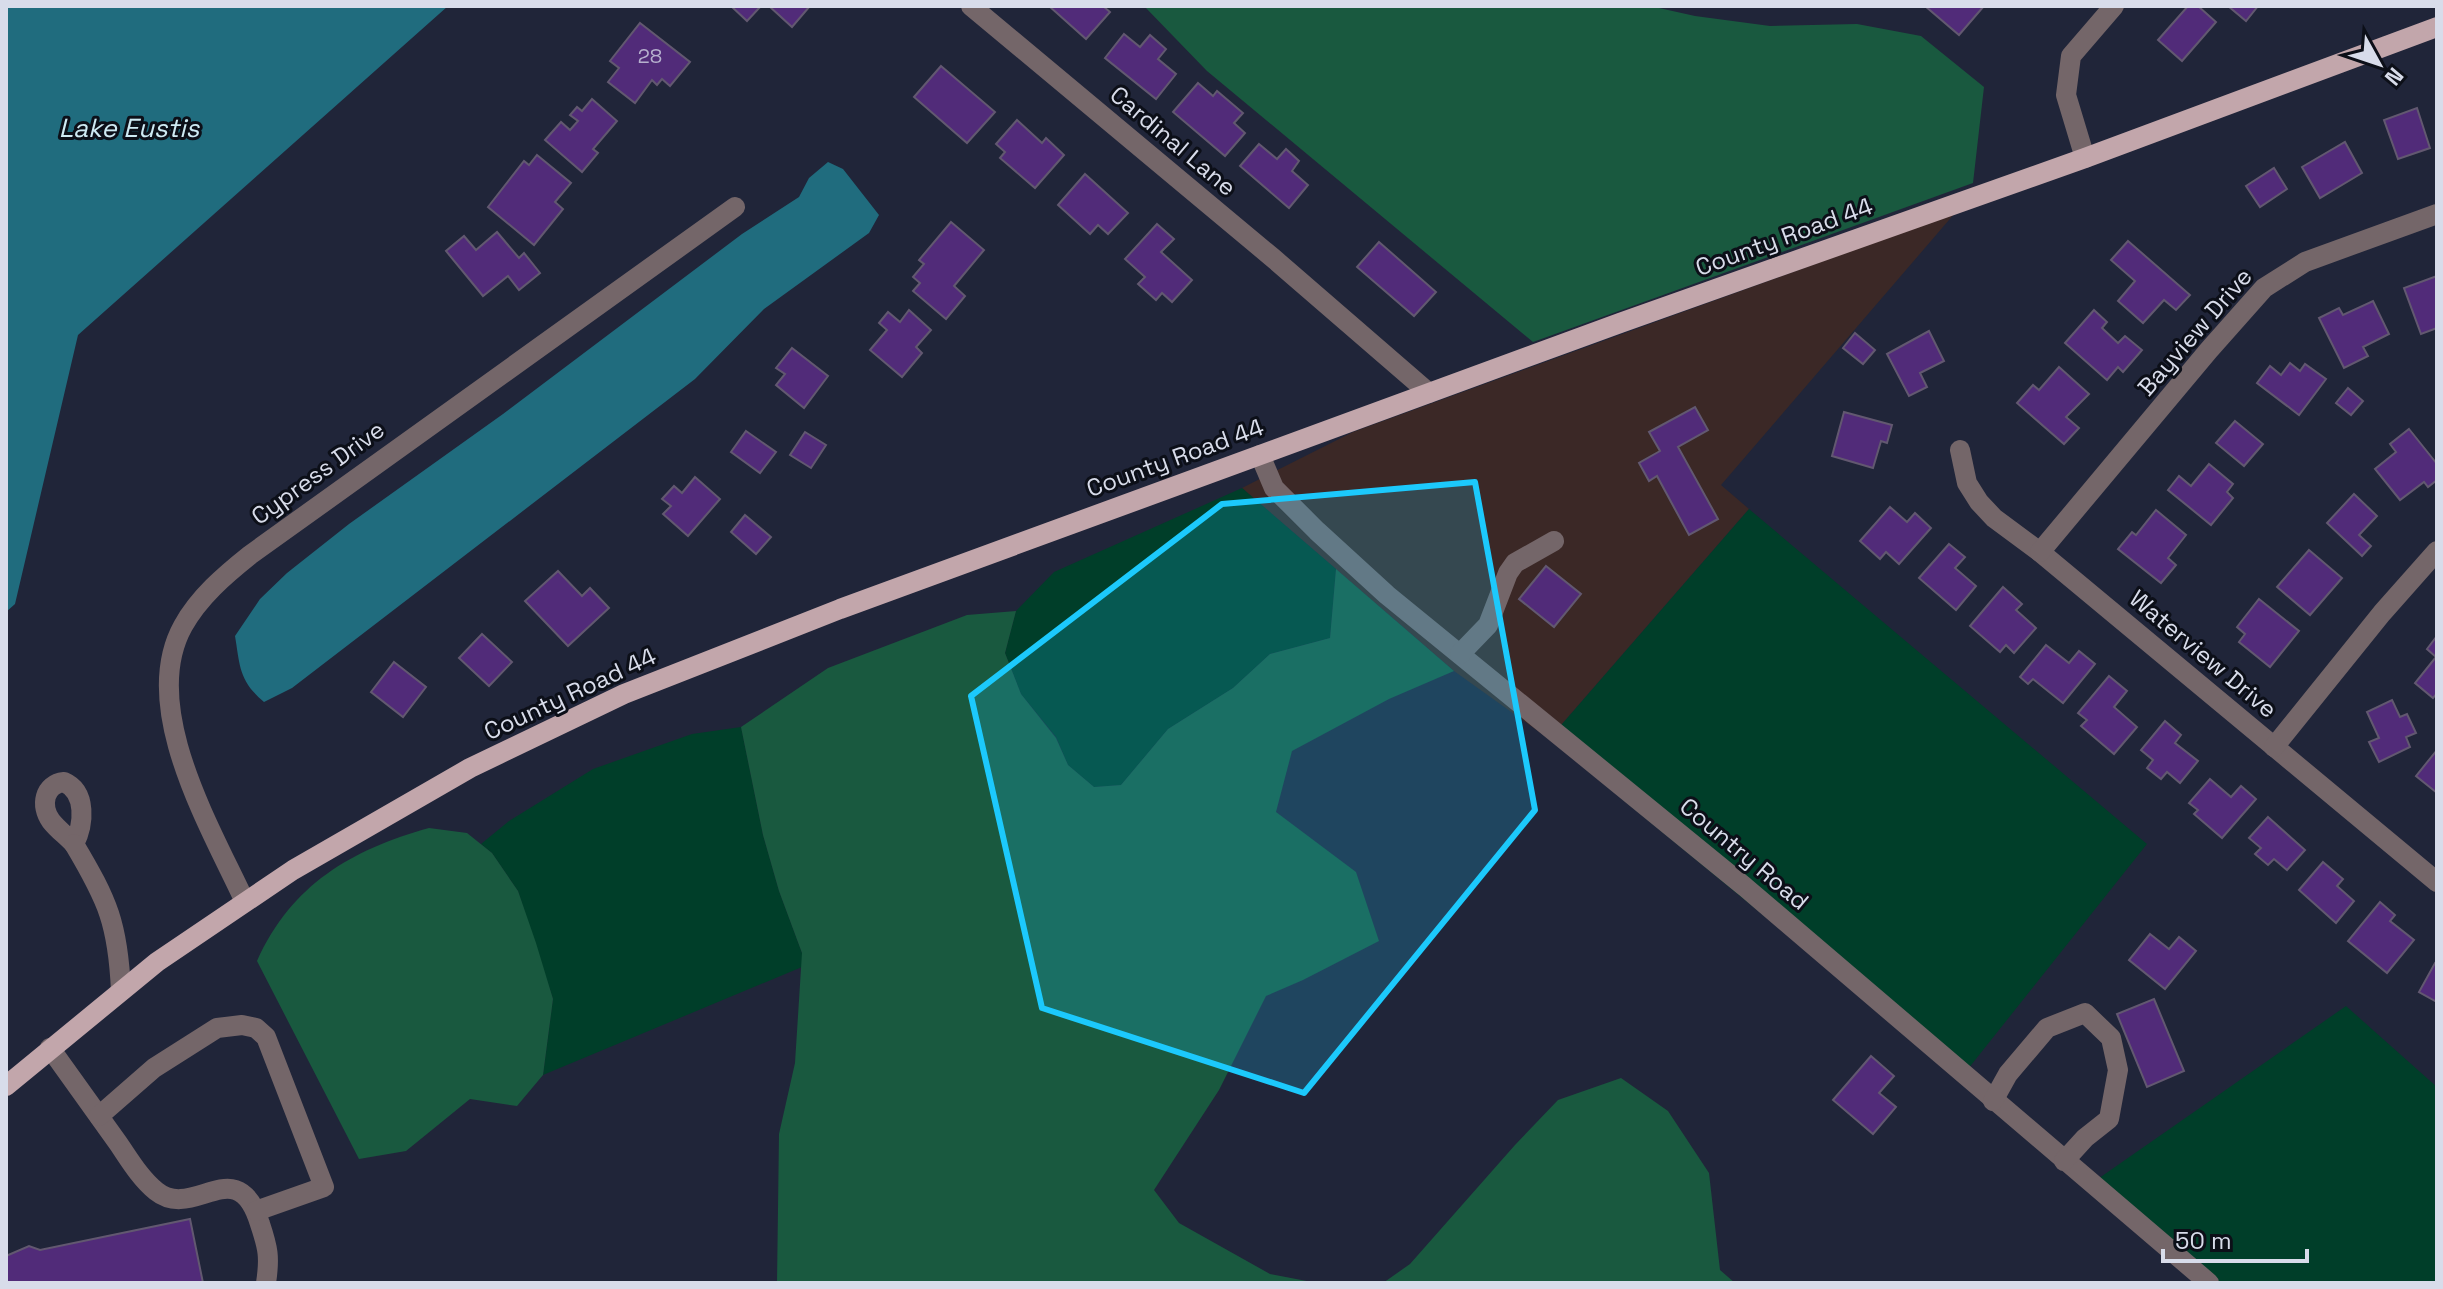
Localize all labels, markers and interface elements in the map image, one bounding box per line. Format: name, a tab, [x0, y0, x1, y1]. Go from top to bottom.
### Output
north arrow	[2339, 24, 2419, 104]
house number: 28	[638, 43, 662, 69]
text: N	[2379, 62, 2410, 92]
street label: Cardinal Lane	[1104, 79, 1243, 202]
water label: Lake Eustis	[59, 111, 201, 145]
street label: County Road 44	[1691, 190, 1877, 283]
street label: Bayview Drive	[2131, 261, 2259, 402]
street label: County Road 44	[1082, 411, 1268, 504]
street label: Cypress Drive	[245, 414, 390, 531]
street label: Waterview Drive	[2123, 583, 2284, 724]
street label: County Road 44	[479, 640, 661, 747]
street label: Country Road	[1673, 791, 1815, 917]
scale bar	[2163, 1213, 2307, 1263]
text: 50 m	[2175, 1225, 2232, 1256]

